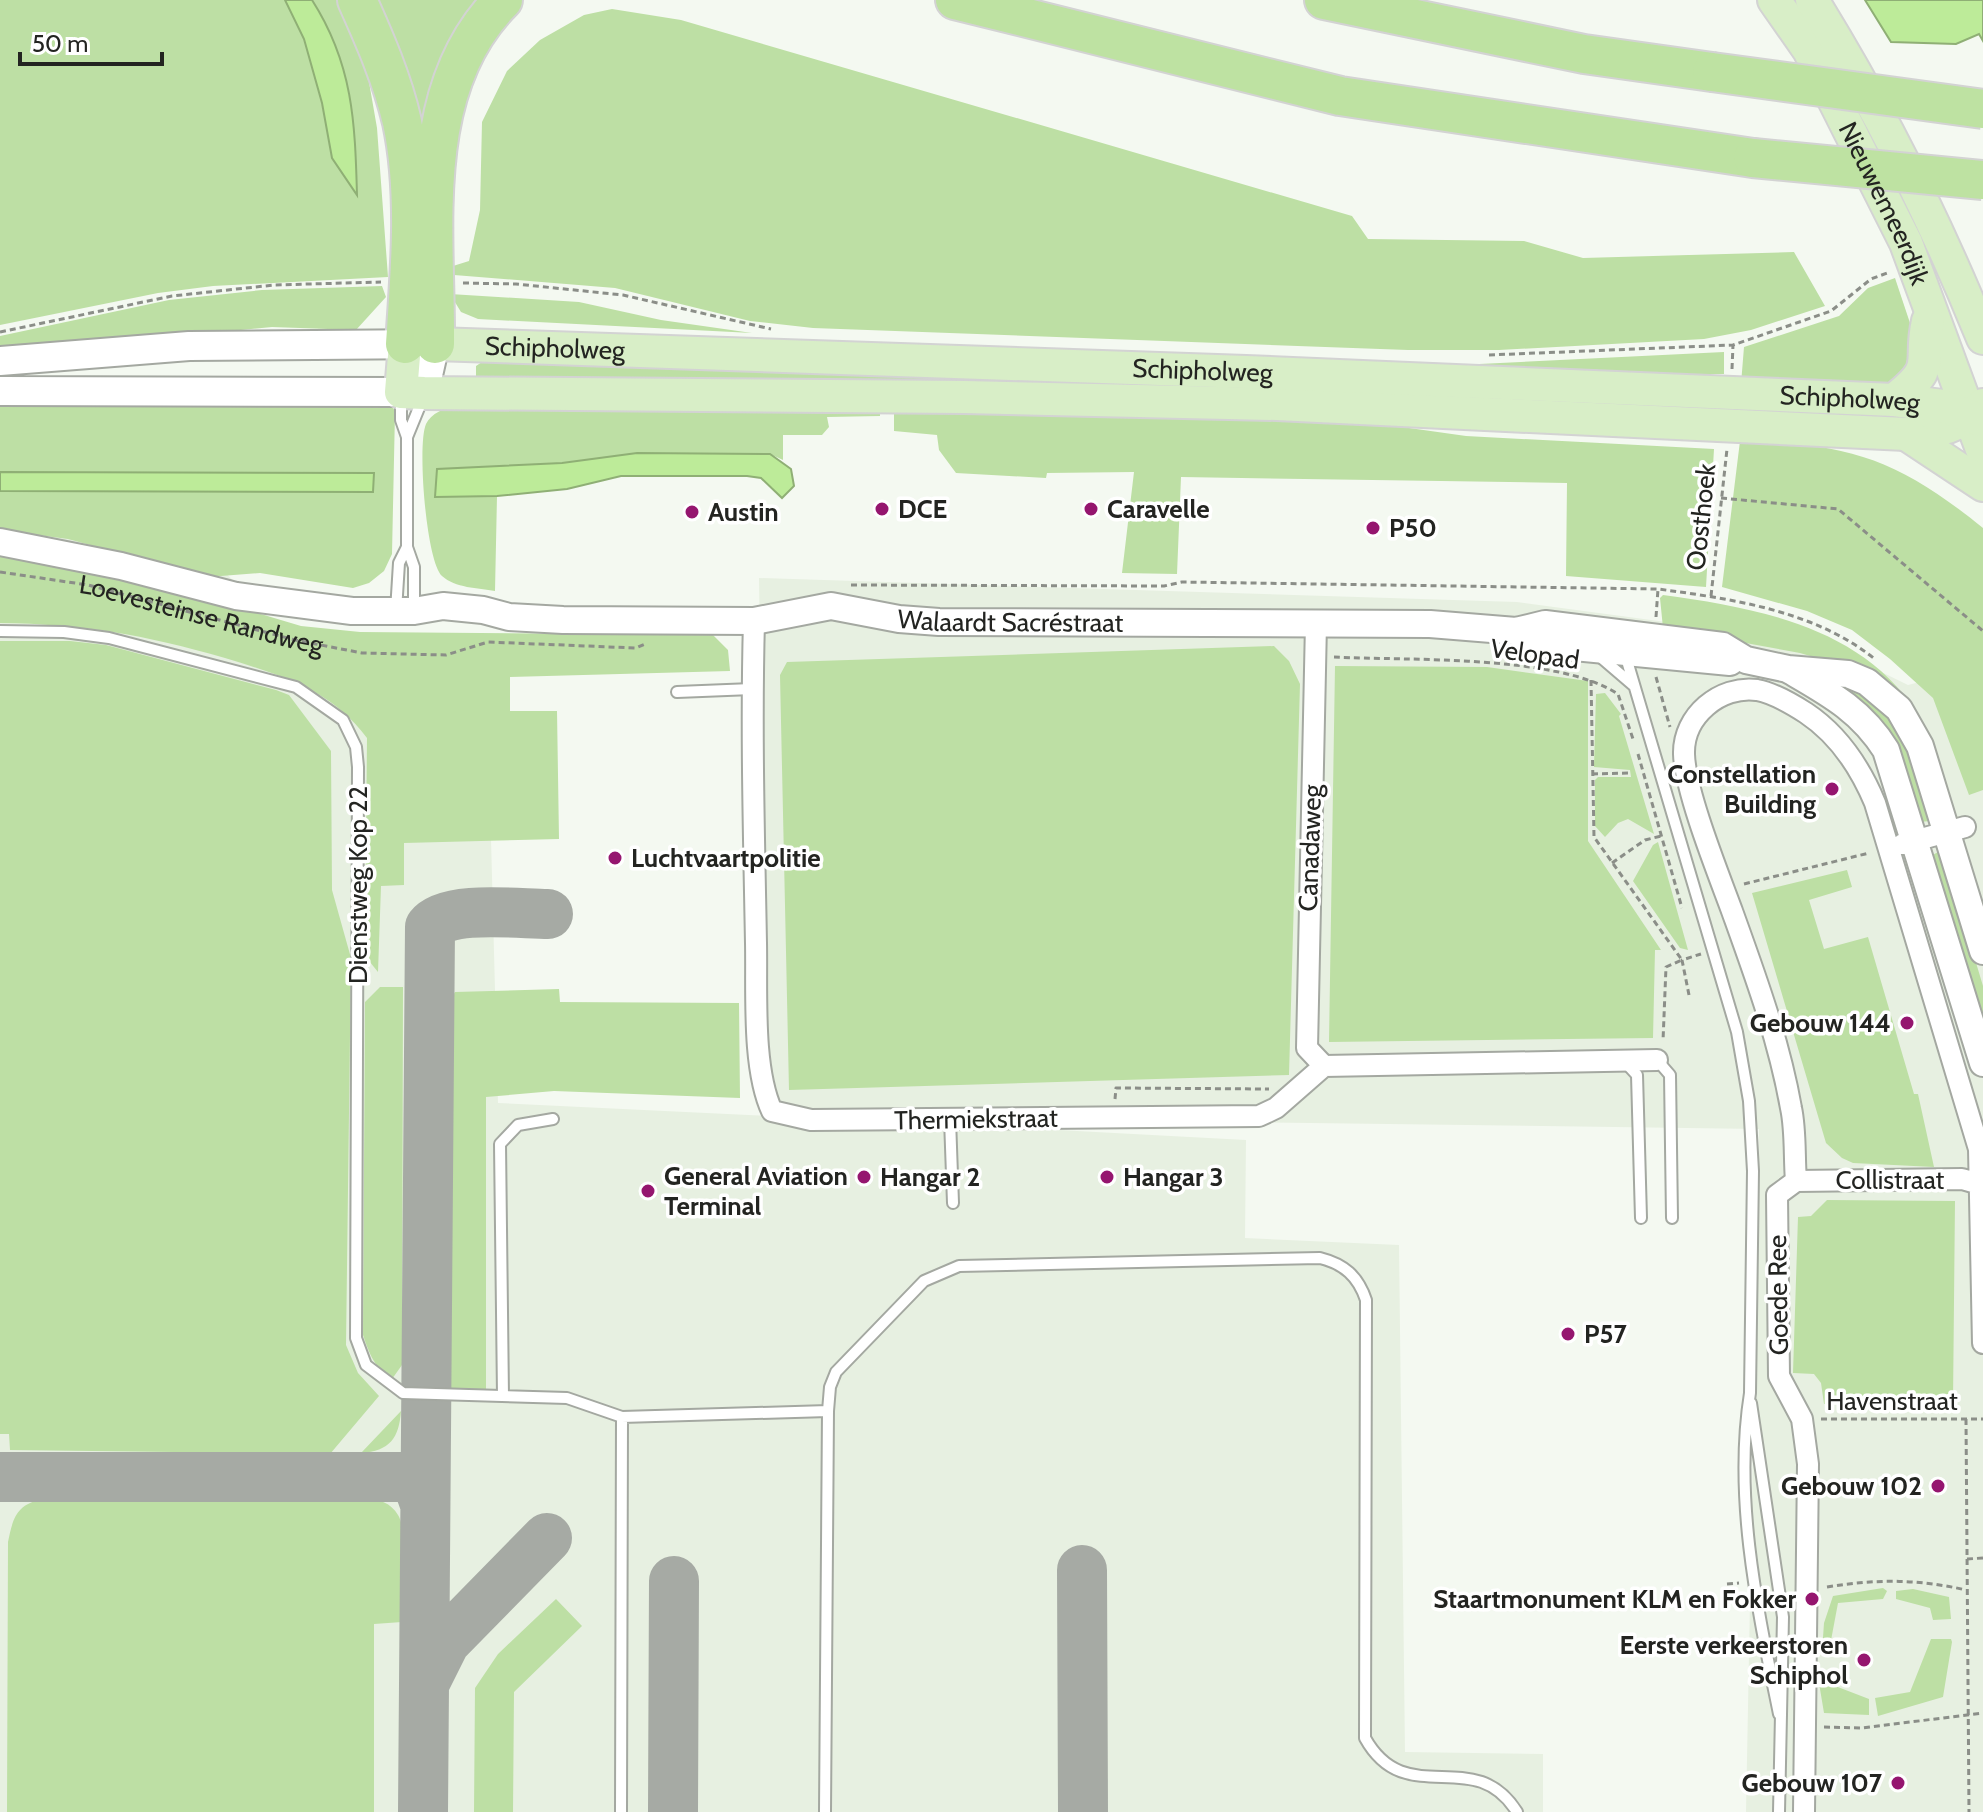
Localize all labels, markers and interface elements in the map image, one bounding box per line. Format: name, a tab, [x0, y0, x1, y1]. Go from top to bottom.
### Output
scale bar	[20, 16, 162, 66]
text: 50 m	[32, 29, 88, 58]
street label: Nieuwemeerdijk	[1832, 116, 1936, 290]
street label: Schipholweg	[484, 330, 627, 367]
street label: Schipholweg	[1132, 352, 1274, 389]
street label: Schipholweg	[1779, 379, 1923, 419]
street label: Oosthoek	[1679, 462, 1723, 572]
place label: DCE	[898, 493, 947, 525]
place label: Caravelle	[1107, 493, 1210, 525]
place label: Austin	[708, 496, 779, 528]
marker: DCE	[873, 500, 891, 518]
marker: Caravelle	[1082, 500, 1100, 518]
marker: Austin	[683, 503, 701, 521]
place label: P50	[1389, 512, 1437, 544]
marker: P50	[1364, 519, 1382, 537]
street label: Loevesteinse Randweg	[77, 568, 327, 661]
street label: Walaardt Sacréstraat	[896, 603, 1124, 639]
street label: Velopad	[1489, 632, 1581, 676]
place label: Constellation Building	[1667, 758, 1816, 820]
marker: Constellation Building	[1823, 780, 1841, 798]
street label: Canadaweg	[1292, 783, 1328, 912]
street label: Dienstweg Kop 22	[342, 786, 374, 984]
place label: Luchtvaartpolitie	[631, 842, 821, 874]
marker: Luchtvaartpolitie	[606, 849, 624, 867]
place label: Gebouw 144	[1750, 1007, 1891, 1039]
marker: Gebouw 144	[1898, 1014, 1916, 1032]
street label: Thermiekstraat	[894, 1102, 1058, 1136]
place label: General Aviation Terminal	[664, 1160, 848, 1222]
place label: Hangar 2	[880, 1161, 980, 1193]
place label: Hangar 3	[1123, 1161, 1223, 1193]
street label: Collistraat	[1836, 1164, 1945, 1196]
marker: Hangar 2	[855, 1168, 873, 1186]
marker: Hangar 3	[1098, 1168, 1116, 1186]
marker: General Aviation Terminal	[639, 1182, 657, 1200]
street label: Goede Ree	[1761, 1235, 1795, 1355]
place label: P57	[1584, 1318, 1627, 1350]
marker: P57	[1559, 1325, 1577, 1343]
street label: Havenstraat	[1826, 1385, 1958, 1417]
place label: Gebouw 102	[1781, 1470, 1922, 1502]
marker: Gebouw 102	[1929, 1477, 1947, 1495]
place label: Staartmonument KLM en Fokker	[1433, 1583, 1796, 1615]
marker: Staartmonument KLM en Fokker	[1803, 1590, 1821, 1608]
place label: Eerste verkeerstoren Schiphol	[1619, 1629, 1848, 1691]
marker: Eerste verkeerstoren Schiphol	[1855, 1651, 1873, 1669]
place label: Gebouw 107	[1742, 1767, 1883, 1799]
marker: Gebouw 107	[1889, 1774, 1907, 1792]

